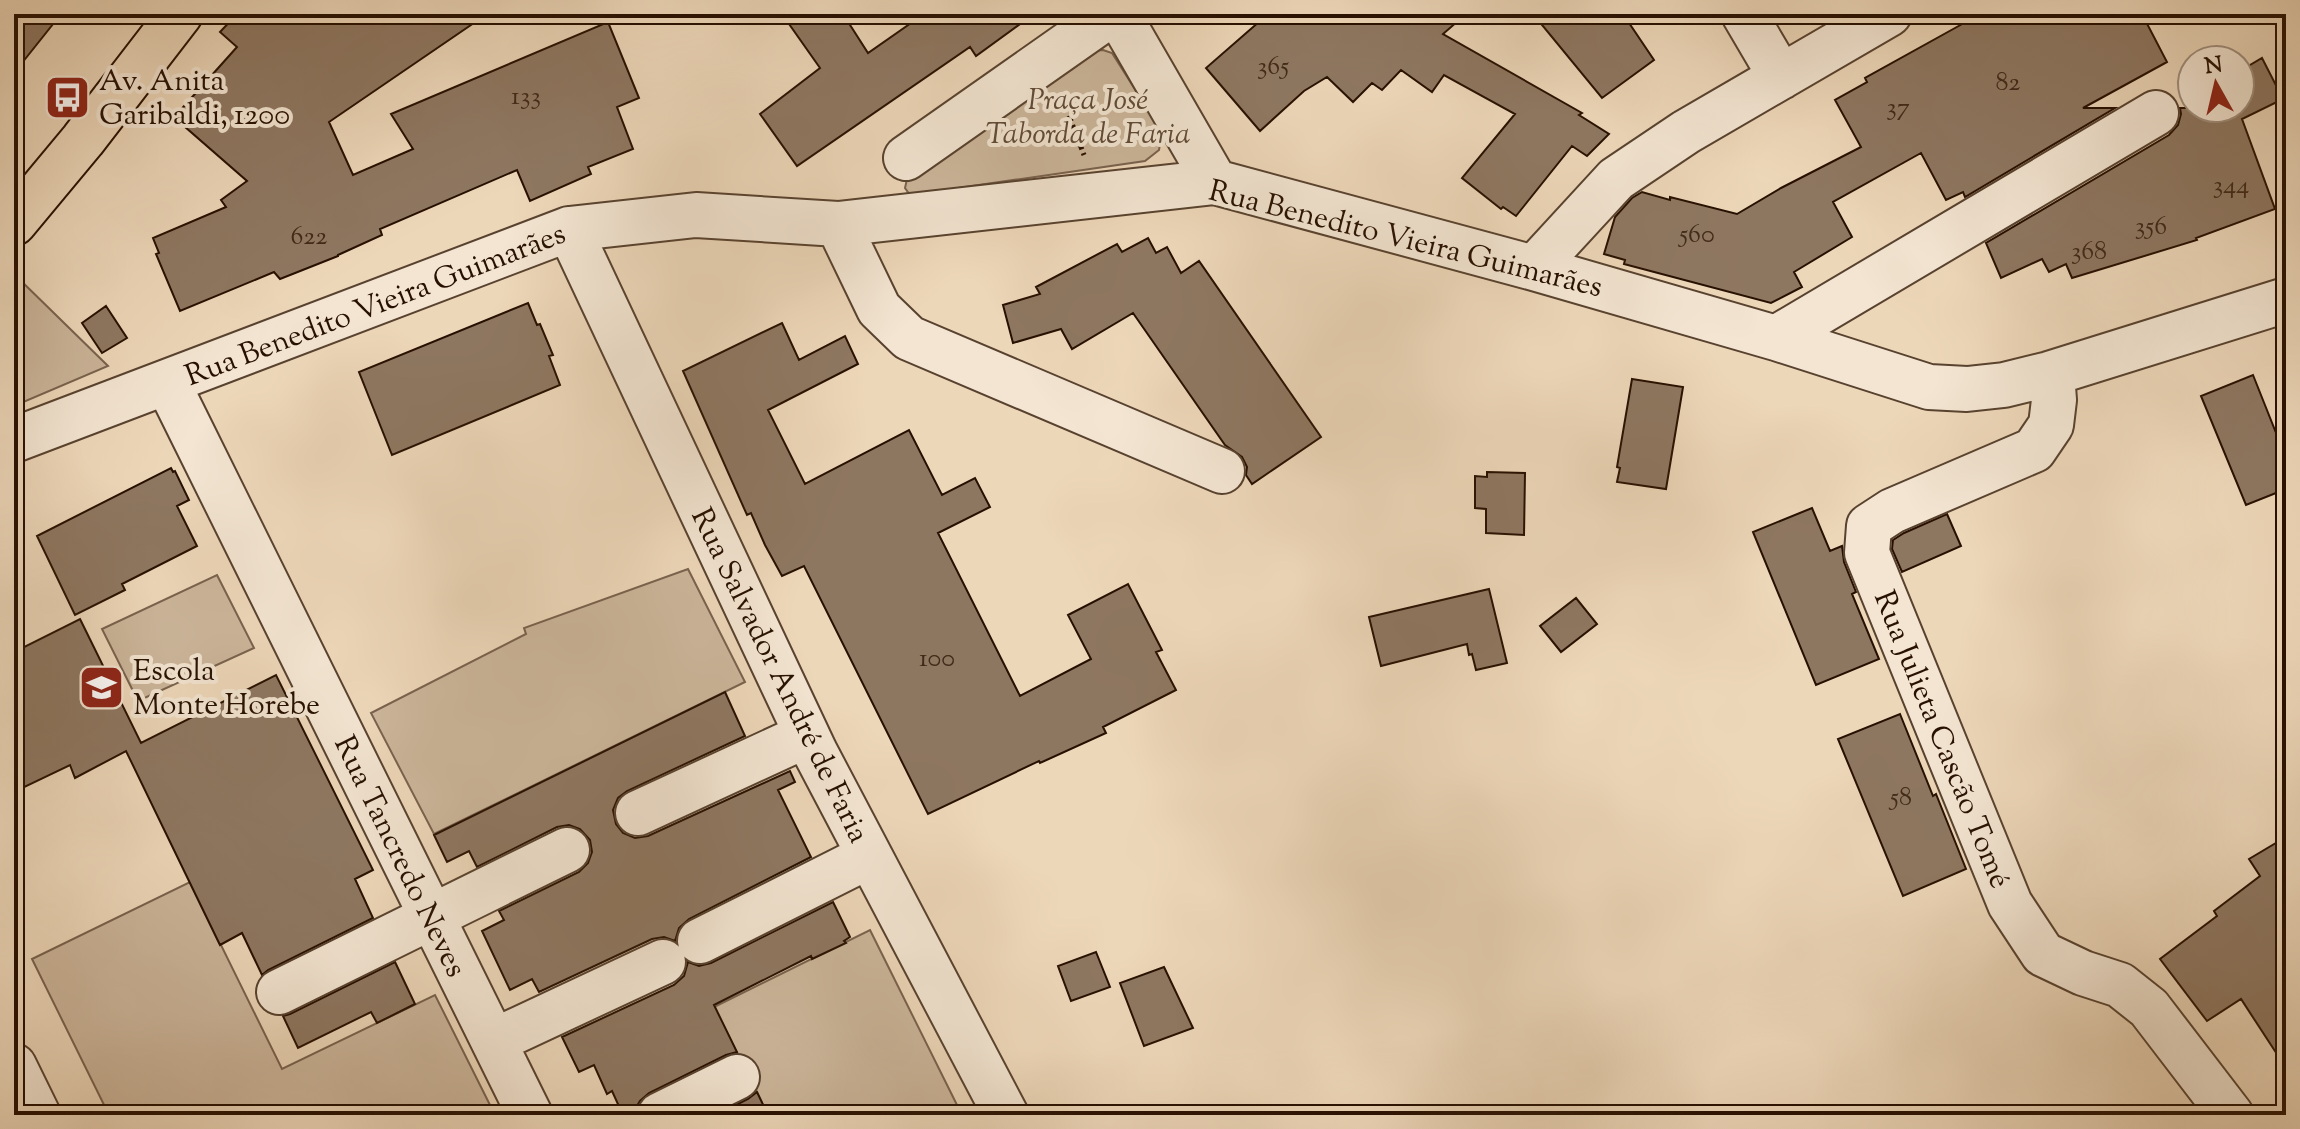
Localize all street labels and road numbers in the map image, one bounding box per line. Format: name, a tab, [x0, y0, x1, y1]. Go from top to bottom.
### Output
street label: Rua Benedito Vieira Guimarães	[1204, 171, 1607, 310]
street label: Rua Benedito Vieira Guimarães	[179, 214, 572, 399]
street label: Rua Salvador André de Faria	[679, 501, 879, 851]
street label: Rua Julieta Cascão Tomé	[1861, 585, 2020, 895]
street label: Rua Tancredo Neves	[322, 729, 476, 985]

